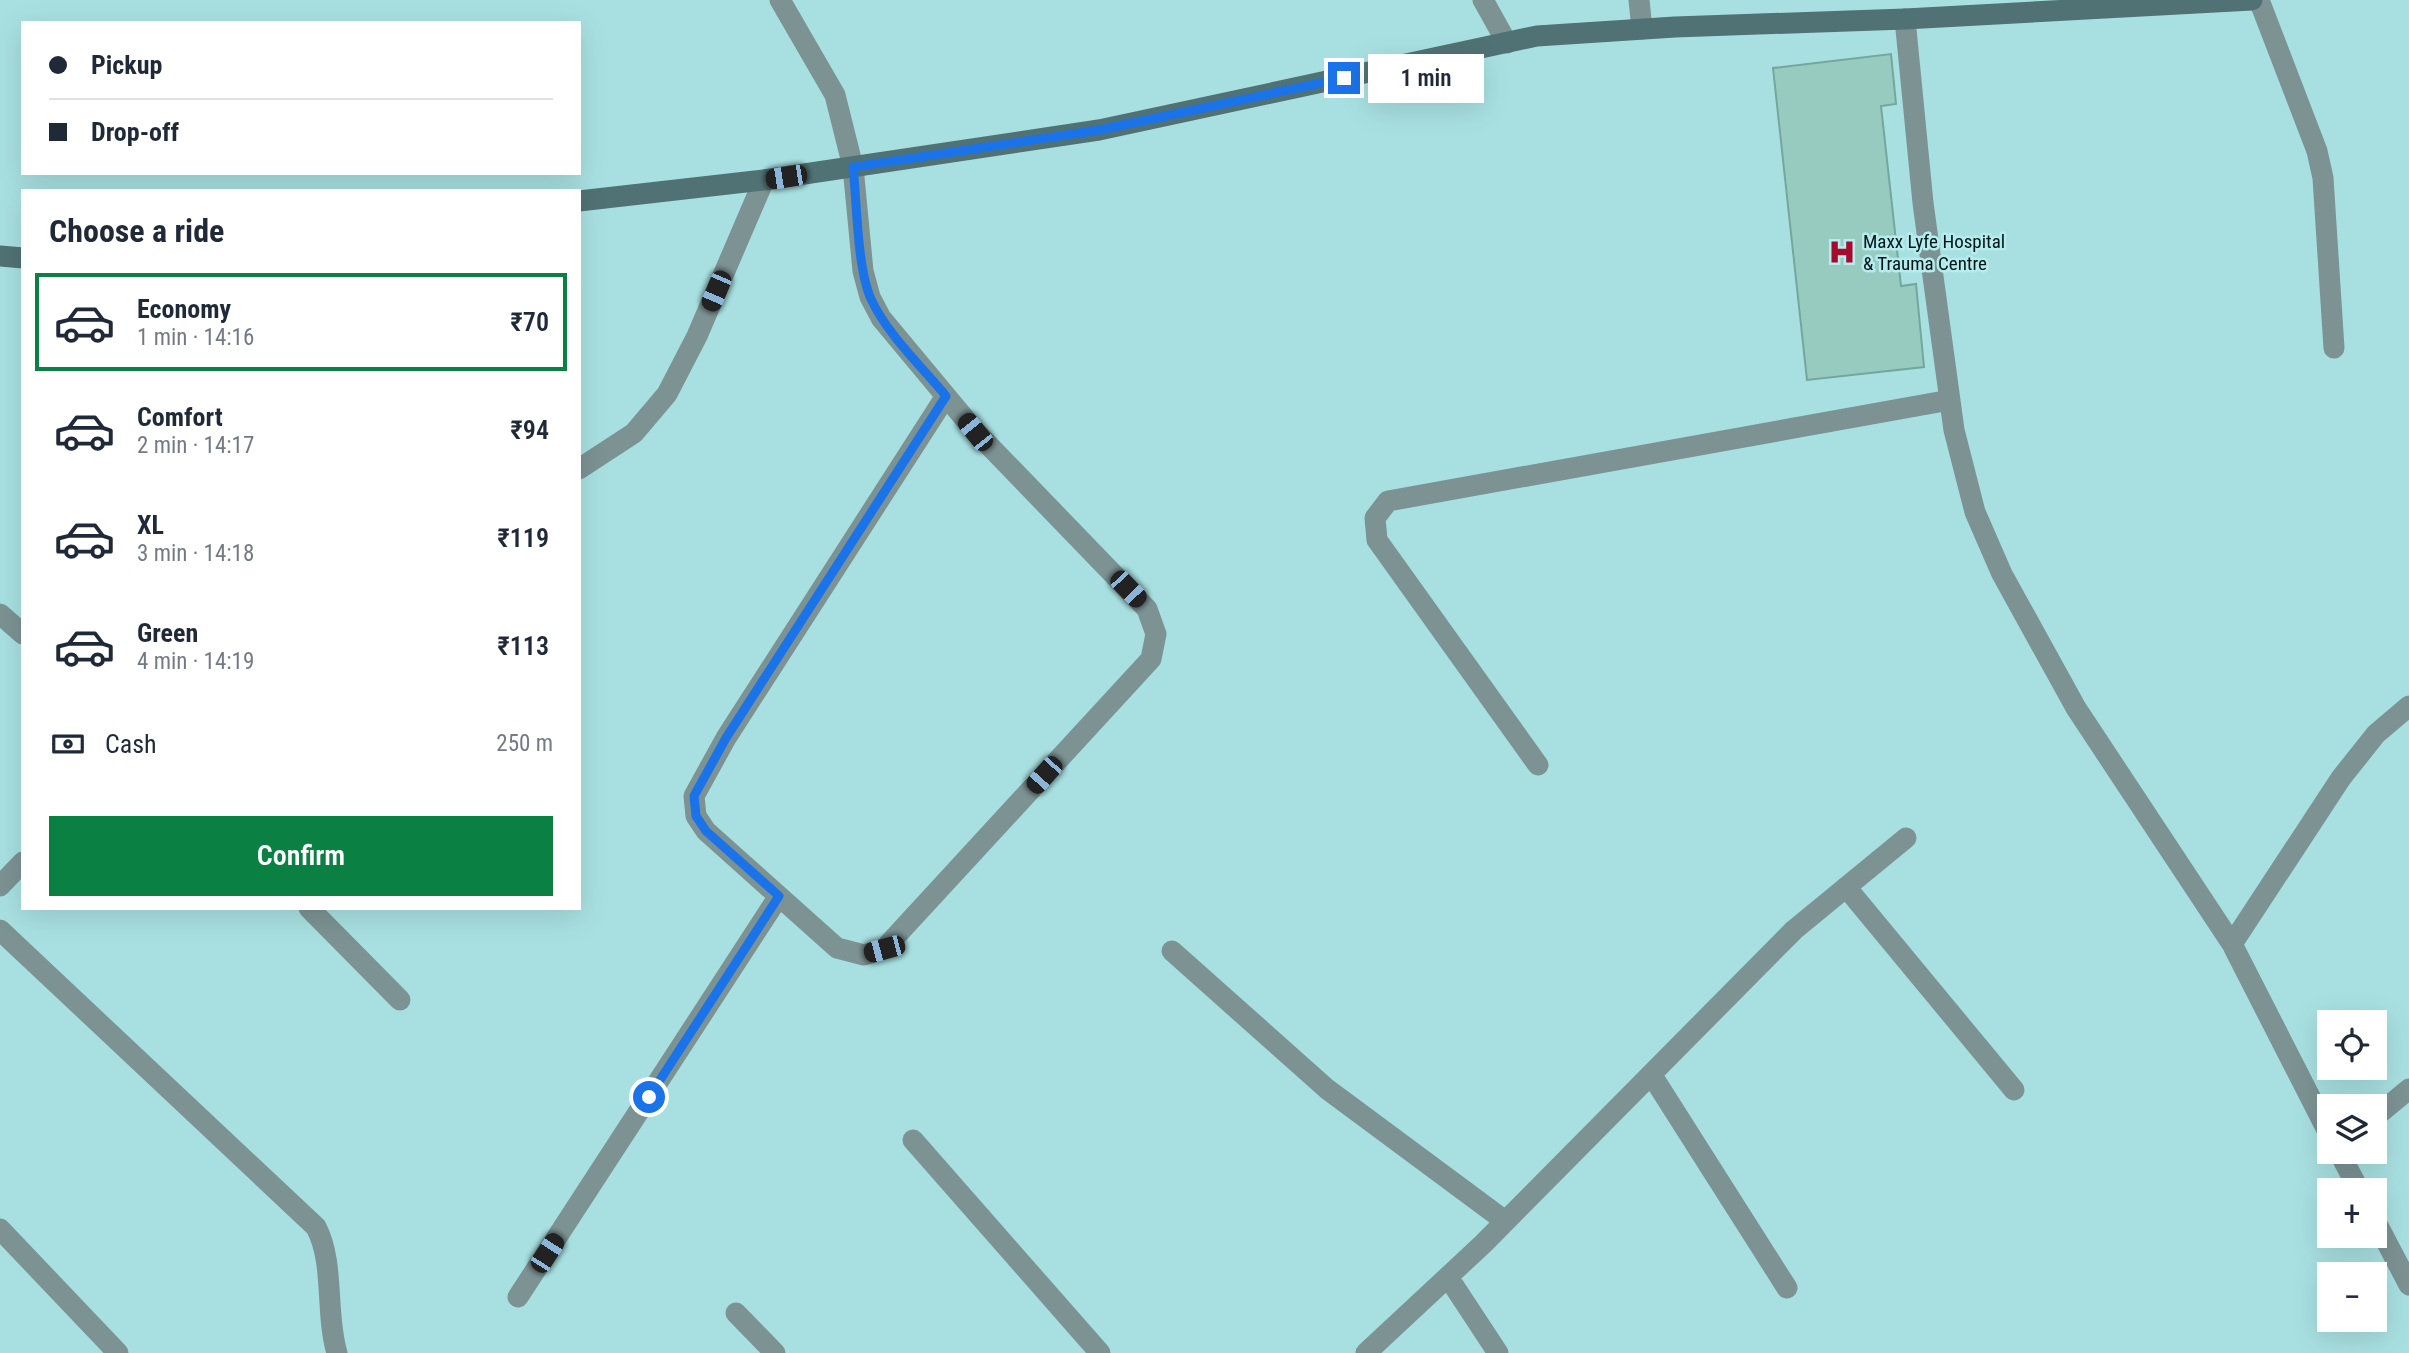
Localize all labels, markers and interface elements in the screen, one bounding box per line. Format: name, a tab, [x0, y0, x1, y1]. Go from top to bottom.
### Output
text: Pickup	[91, 50, 162, 80]
callout: 1 min	[1368, 54, 1484, 102]
route end	[1328, 62, 1360, 94]
text: 1 min	[1401, 65, 1451, 92]
text: Drop-off	[91, 117, 179, 147]
car	[764, 163, 809, 191]
text: Choose a ride	[49, 212, 224, 250]
place label: Maxx Lyfe Hospital & Trauma Centre	[1863, 230, 2005, 275]
hospital icon: Maxx Lyfe Hospital & Trauma Centre	[1827, 237, 1857, 267]
car	[699, 268, 734, 314]
icon: car	[53, 291, 116, 354]
text: Economy	[137, 294, 231, 324]
text: ₹70	[511, 307, 549, 337]
text: 1 min · 14:16	[137, 324, 254, 351]
icon: car	[53, 399, 116, 462]
text: Comfort	[137, 402, 223, 432]
car	[954, 409, 997, 455]
text: ₹94	[511, 415, 549, 445]
text: 2 min · 14:17	[137, 432, 254, 459]
icon: car	[53, 507, 116, 570]
text: XL	[137, 510, 164, 540]
text: ₹119	[498, 523, 549, 553]
text: 3 min · 14:18	[137, 540, 254, 567]
car	[1106, 567, 1151, 611]
icon: car	[53, 615, 116, 678]
text: Green	[137, 618, 198, 648]
text: ₹113	[498, 631, 549, 661]
text: 4 min · 14:19	[137, 648, 254, 675]
icon: cash	[49, 725, 87, 763]
text: Cash	[105, 729, 157, 759]
text: 250 m	[496, 730, 553, 757]
car	[1023, 752, 1066, 798]
button: Confirm	[49, 816, 553, 896]
car	[861, 933, 908, 965]
map controls	[2317, 1010, 2387, 1332]
button: locate	[2317, 1010, 2387, 1080]
route start	[633, 1081, 665, 1113]
button: layers	[2317, 1094, 2387, 1164]
button: +	[2317, 1178, 2387, 1248]
car	[527, 1230, 568, 1276]
button: −	[2317, 1262, 2387, 1332]

